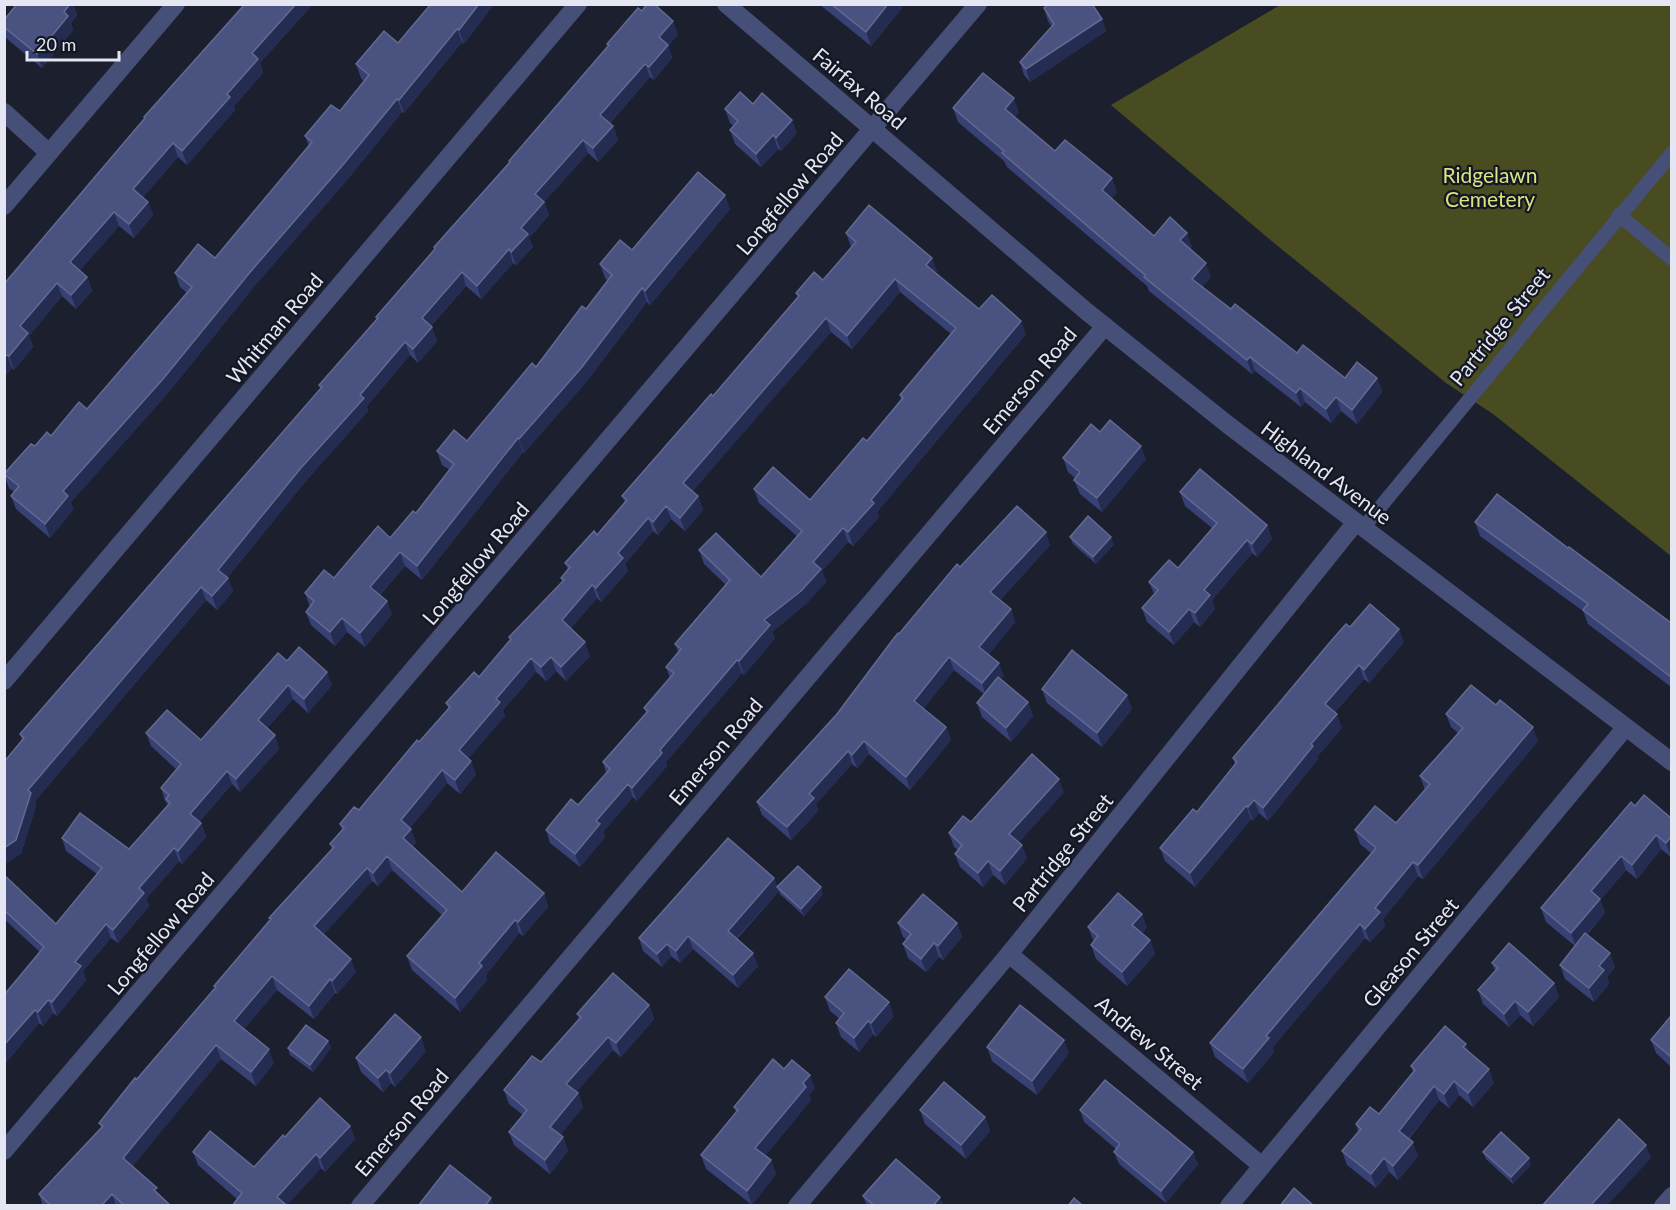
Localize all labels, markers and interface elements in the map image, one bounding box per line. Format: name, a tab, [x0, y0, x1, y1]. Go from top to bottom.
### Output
scale bar	[27, 24, 118, 62]
text: 20 m	[36, 33, 76, 55]
street label: Fairfax Road	[808, 42, 912, 134]
street label: Longfellow Road	[730, 127, 848, 259]
park label: Ridgelawn Cemetery	[1442, 162, 1538, 211]
street label: Partridge Street	[1444, 261, 1555, 390]
street label: Whitman Road	[220, 267, 328, 389]
street label: Emerson Road	[977, 321, 1081, 439]
street label: Highland Avenue	[1257, 415, 1397, 529]
street label: Longfellow Road	[416, 497, 534, 629]
street label: Emerson Road	[663, 692, 767, 810]
street label: Partridge Street	[1007, 787, 1118, 916]
street label: Longfellow Road	[101, 867, 219, 999]
street label: Gleason Street	[1357, 892, 1463, 1012]
street label: Andrew Street	[1091, 990, 1209, 1094]
street label: Emerson Road	[349, 1063, 453, 1181]

